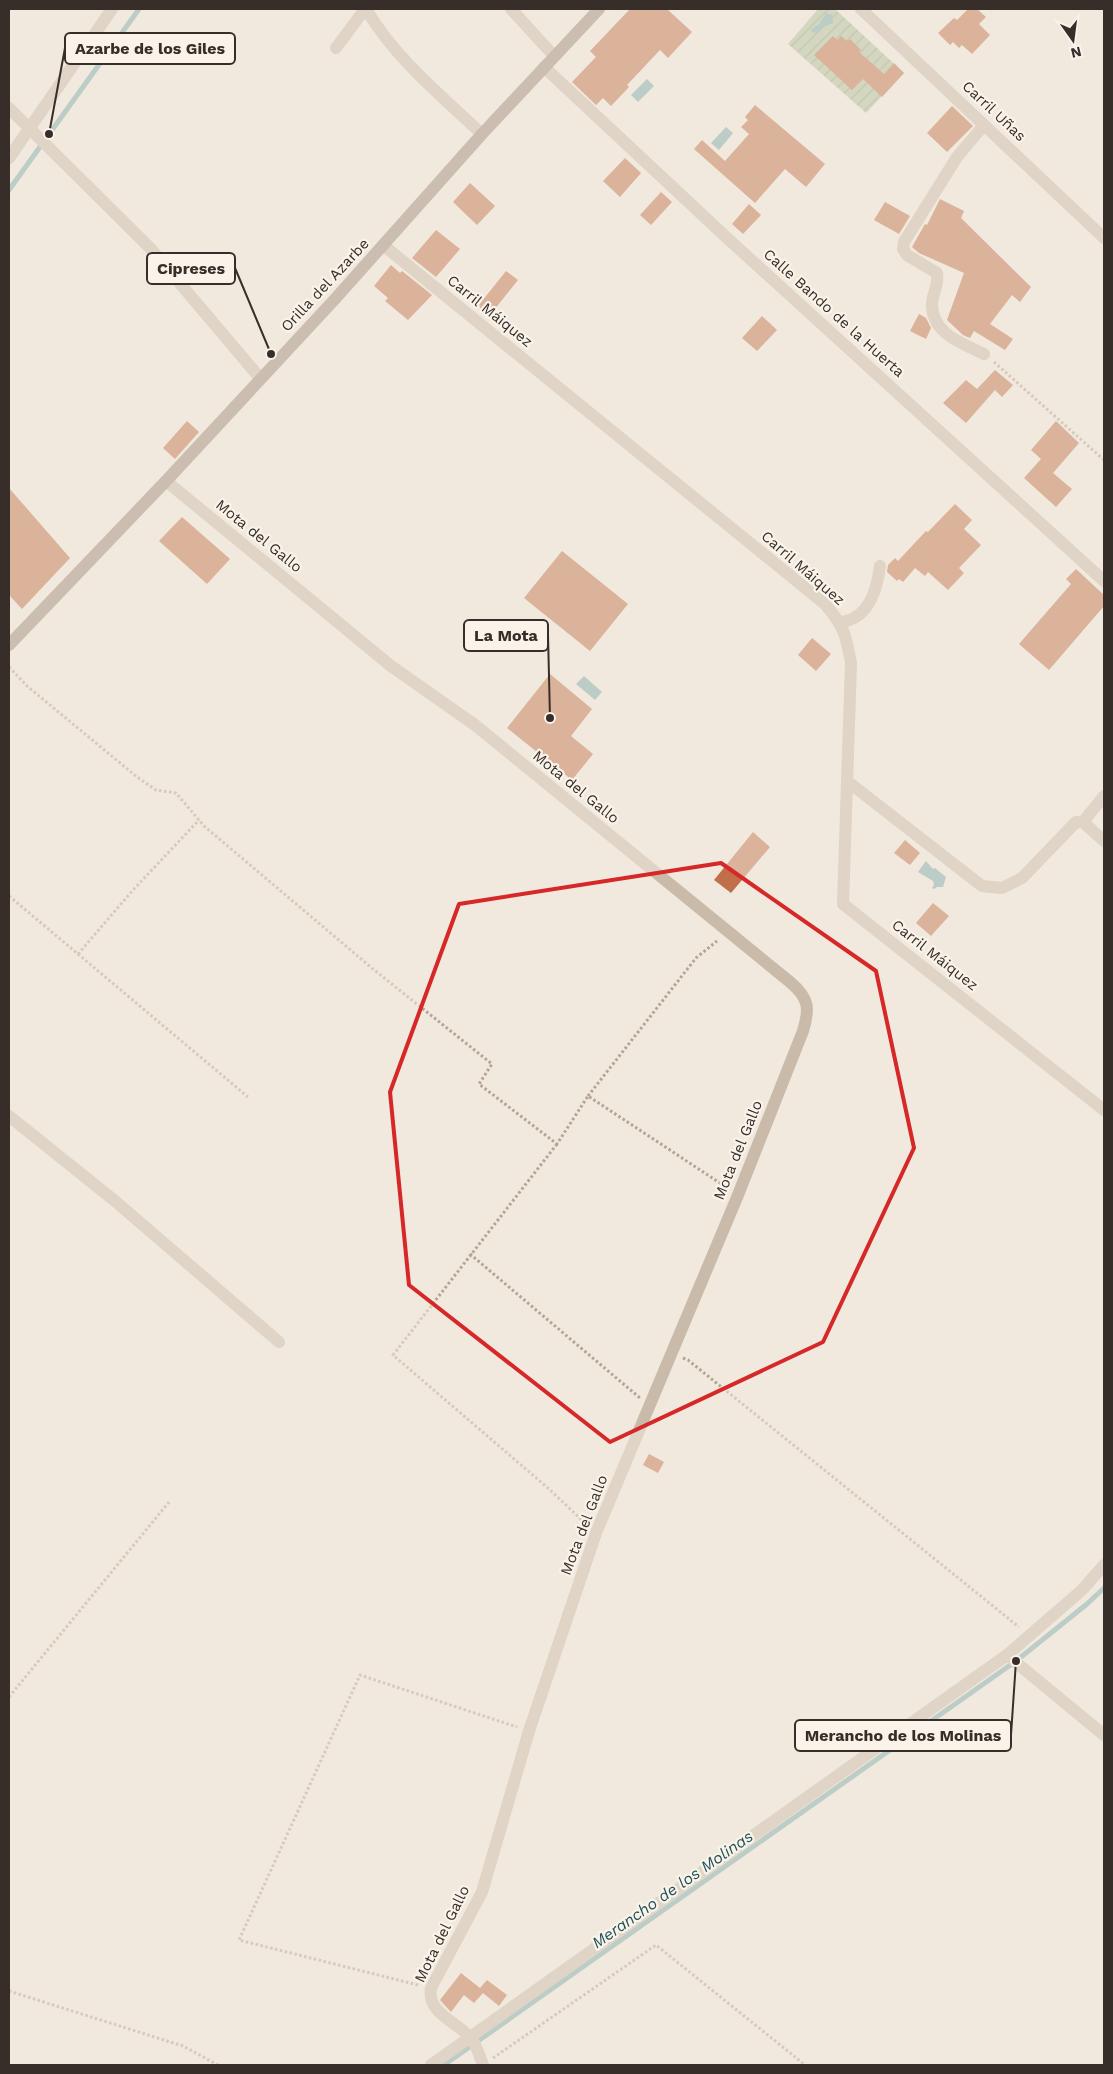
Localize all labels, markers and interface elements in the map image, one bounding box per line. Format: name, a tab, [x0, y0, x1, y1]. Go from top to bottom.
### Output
north arrow	[1048, 15, 1098, 65]
callout: Azarbe de los Giles	[65, 33, 235, 64]
text: Azarbe de los Giles	[75, 39, 226, 58]
text: N	[1069, 44, 1083, 62]
street label: Carril Uñas	[958, 77, 1030, 145]
street label: Orilla del Azarbe	[277, 235, 373, 335]
street label: Calle Bando de la Huerta	[760, 245, 908, 381]
callout: Cipreses	[147, 253, 235, 284]
text: Cipreses	[157, 259, 225, 278]
street label: Carril Máiquez	[444, 271, 536, 351]
street label: Mota del Gallo	[212, 496, 306, 576]
street label: Carril Máiquez	[758, 527, 848, 609]
callout: La Mota	[464, 620, 548, 651]
text: La Mota	[474, 626, 539, 645]
street label: Mota del Gallo	[529, 747, 623, 827]
street label: Carril Máiquez	[888, 916, 982, 994]
street label: Mota del Gallo	[710, 1098, 766, 1202]
street label: Mota del Gallo	[557, 1472, 611, 1578]
callout: Merancho de los Molinas	[795, 1720, 1011, 1751]
text: Merancho de los Molinas	[805, 1726, 1002, 1745]
water label: Merancho de los Molinas	[588, 1826, 756, 1952]
street label: Mota del Gallo	[411, 1882, 473, 1986]

